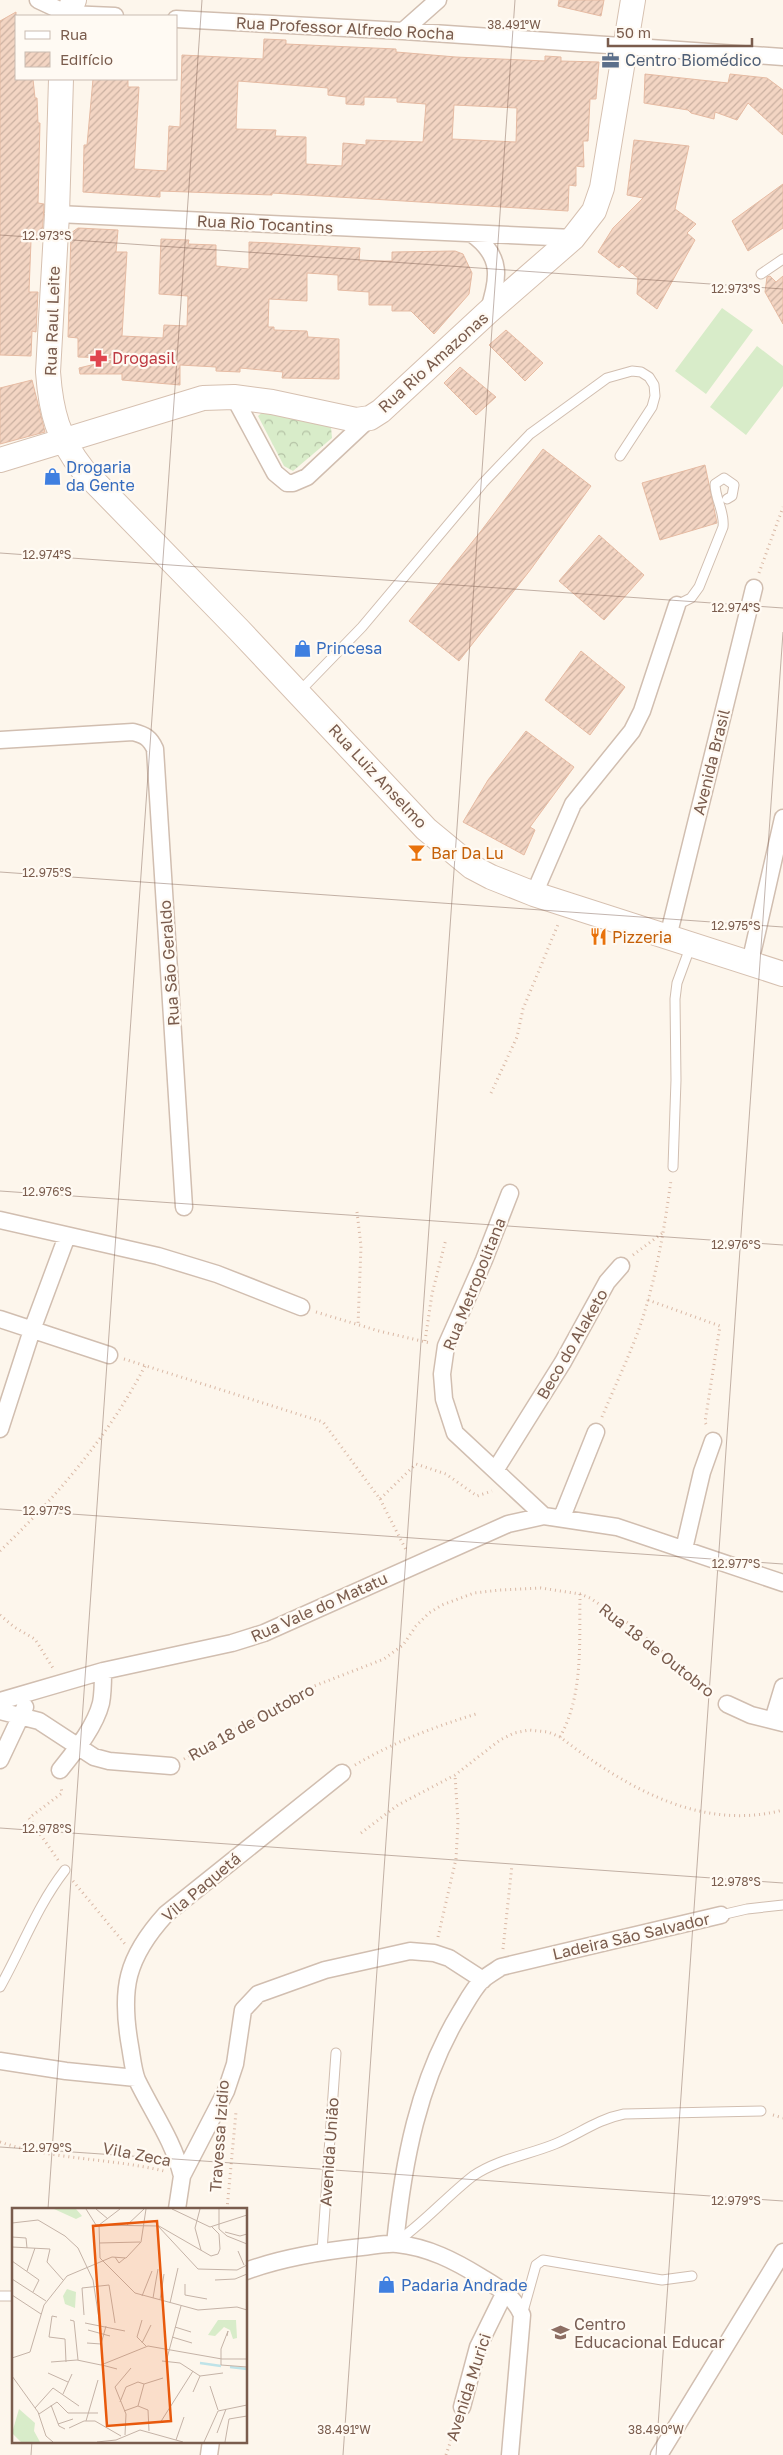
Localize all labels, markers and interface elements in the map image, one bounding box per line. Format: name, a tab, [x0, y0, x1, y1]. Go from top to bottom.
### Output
street label: Rua Professor Alfredo Rocha	[235, 12, 455, 44]
legend	[15, 15, 178, 80]
scale bar	[608, 15, 752, 47]
text: 38.491°W	[487, 17, 541, 32]
text: 50 m	[616, 23, 651, 41]
text: Rua	[60, 25, 87, 43]
text: Edifício	[60, 50, 113, 68]
office icon: Centro Biomédico	[601, 50, 621, 70]
place label: Centro Biomédico	[625, 50, 761, 70]
street label: Rua Rio Tocantins	[196, 210, 334, 238]
text: 12.973°S	[22, 228, 72, 243]
street label: Rua Raul Leite	[40, 266, 64, 376]
text: 12.973°S	[711, 281, 761, 296]
street label: Rua Rio Amazonas	[374, 307, 492, 417]
pharmacy icon: Drogasil	[88, 348, 108, 368]
place label: Drogasil	[112, 348, 176, 368]
place label: Drogaria da Gente	[66, 457, 135, 495]
shop icon: Drogaria da Gente	[42, 466, 62, 486]
text: 12.974°S	[22, 547, 72, 562]
text: 12.974°S	[711, 600, 761, 615]
shop icon: Princesa	[292, 638, 312, 658]
place label: Princesa	[316, 638, 382, 658]
street label: Avenida Brasil	[688, 707, 734, 817]
street label: Rua Luiz Anselmo	[325, 720, 431, 832]
bar icon: Bar Da Lu	[407, 843, 427, 863]
place label: Bar Da Lu	[431, 843, 504, 863]
text: 12.975°S	[22, 865, 72, 880]
street label: Rua Sāo Geraldo	[155, 899, 183, 1027]
text: 12.975°S	[711, 918, 761, 933]
restaurant icon: Pizzeria	[588, 927, 608, 947]
place label: Pizzeria	[612, 927, 672, 947]
text: 12.976°S	[22, 1184, 72, 1199]
street label: Rua Metropolitana	[438, 1215, 510, 1353]
text: 12.976°S	[711, 1237, 761, 1252]
street label: Beco do Alaketo	[532, 1285, 612, 1403]
text: 12.977°S	[23, 1503, 72, 1518]
text: 12.977°S	[712, 1556, 761, 1571]
street label: Rua Vale do Matatu	[247, 1568, 391, 1646]
street label: Rua 18 de Outobro	[595, 1599, 719, 1701]
street label: Rua 18 de Outobro	[185, 1679, 317, 1765]
text: 12.978°S	[22, 1821, 72, 1836]
street label: Vila Paquetá	[158, 1848, 244, 1926]
text: 12.978°S	[711, 1874, 761, 1889]
street label: Ladeira São Salvador	[550, 1908, 712, 1964]
street label: Travessa Izidio	[205, 2079, 233, 2193]
street label: Avenida União	[315, 2097, 343, 2207]
street label: Vila Zeca	[101, 2138, 173, 2170]
text: 12.979°S	[22, 2140, 72, 2155]
text: 12.979°S	[711, 2193, 761, 2208]
inset map	[12, 2208, 248, 2442]
shop icon: Padaria Andrade	[377, 2275, 397, 2295]
place label: Padaria Andrade	[401, 2275, 527, 2295]
place label: Centro Educacional Educar	[574, 2314, 725, 2352]
school or university icon: Centro Educacional Educar	[550, 2323, 570, 2343]
street label: Avenida Murici	[441, 2331, 495, 2443]
text: 38.491°W	[317, 2422, 371, 2437]
text: 38.490°W	[628, 2422, 685, 2437]

